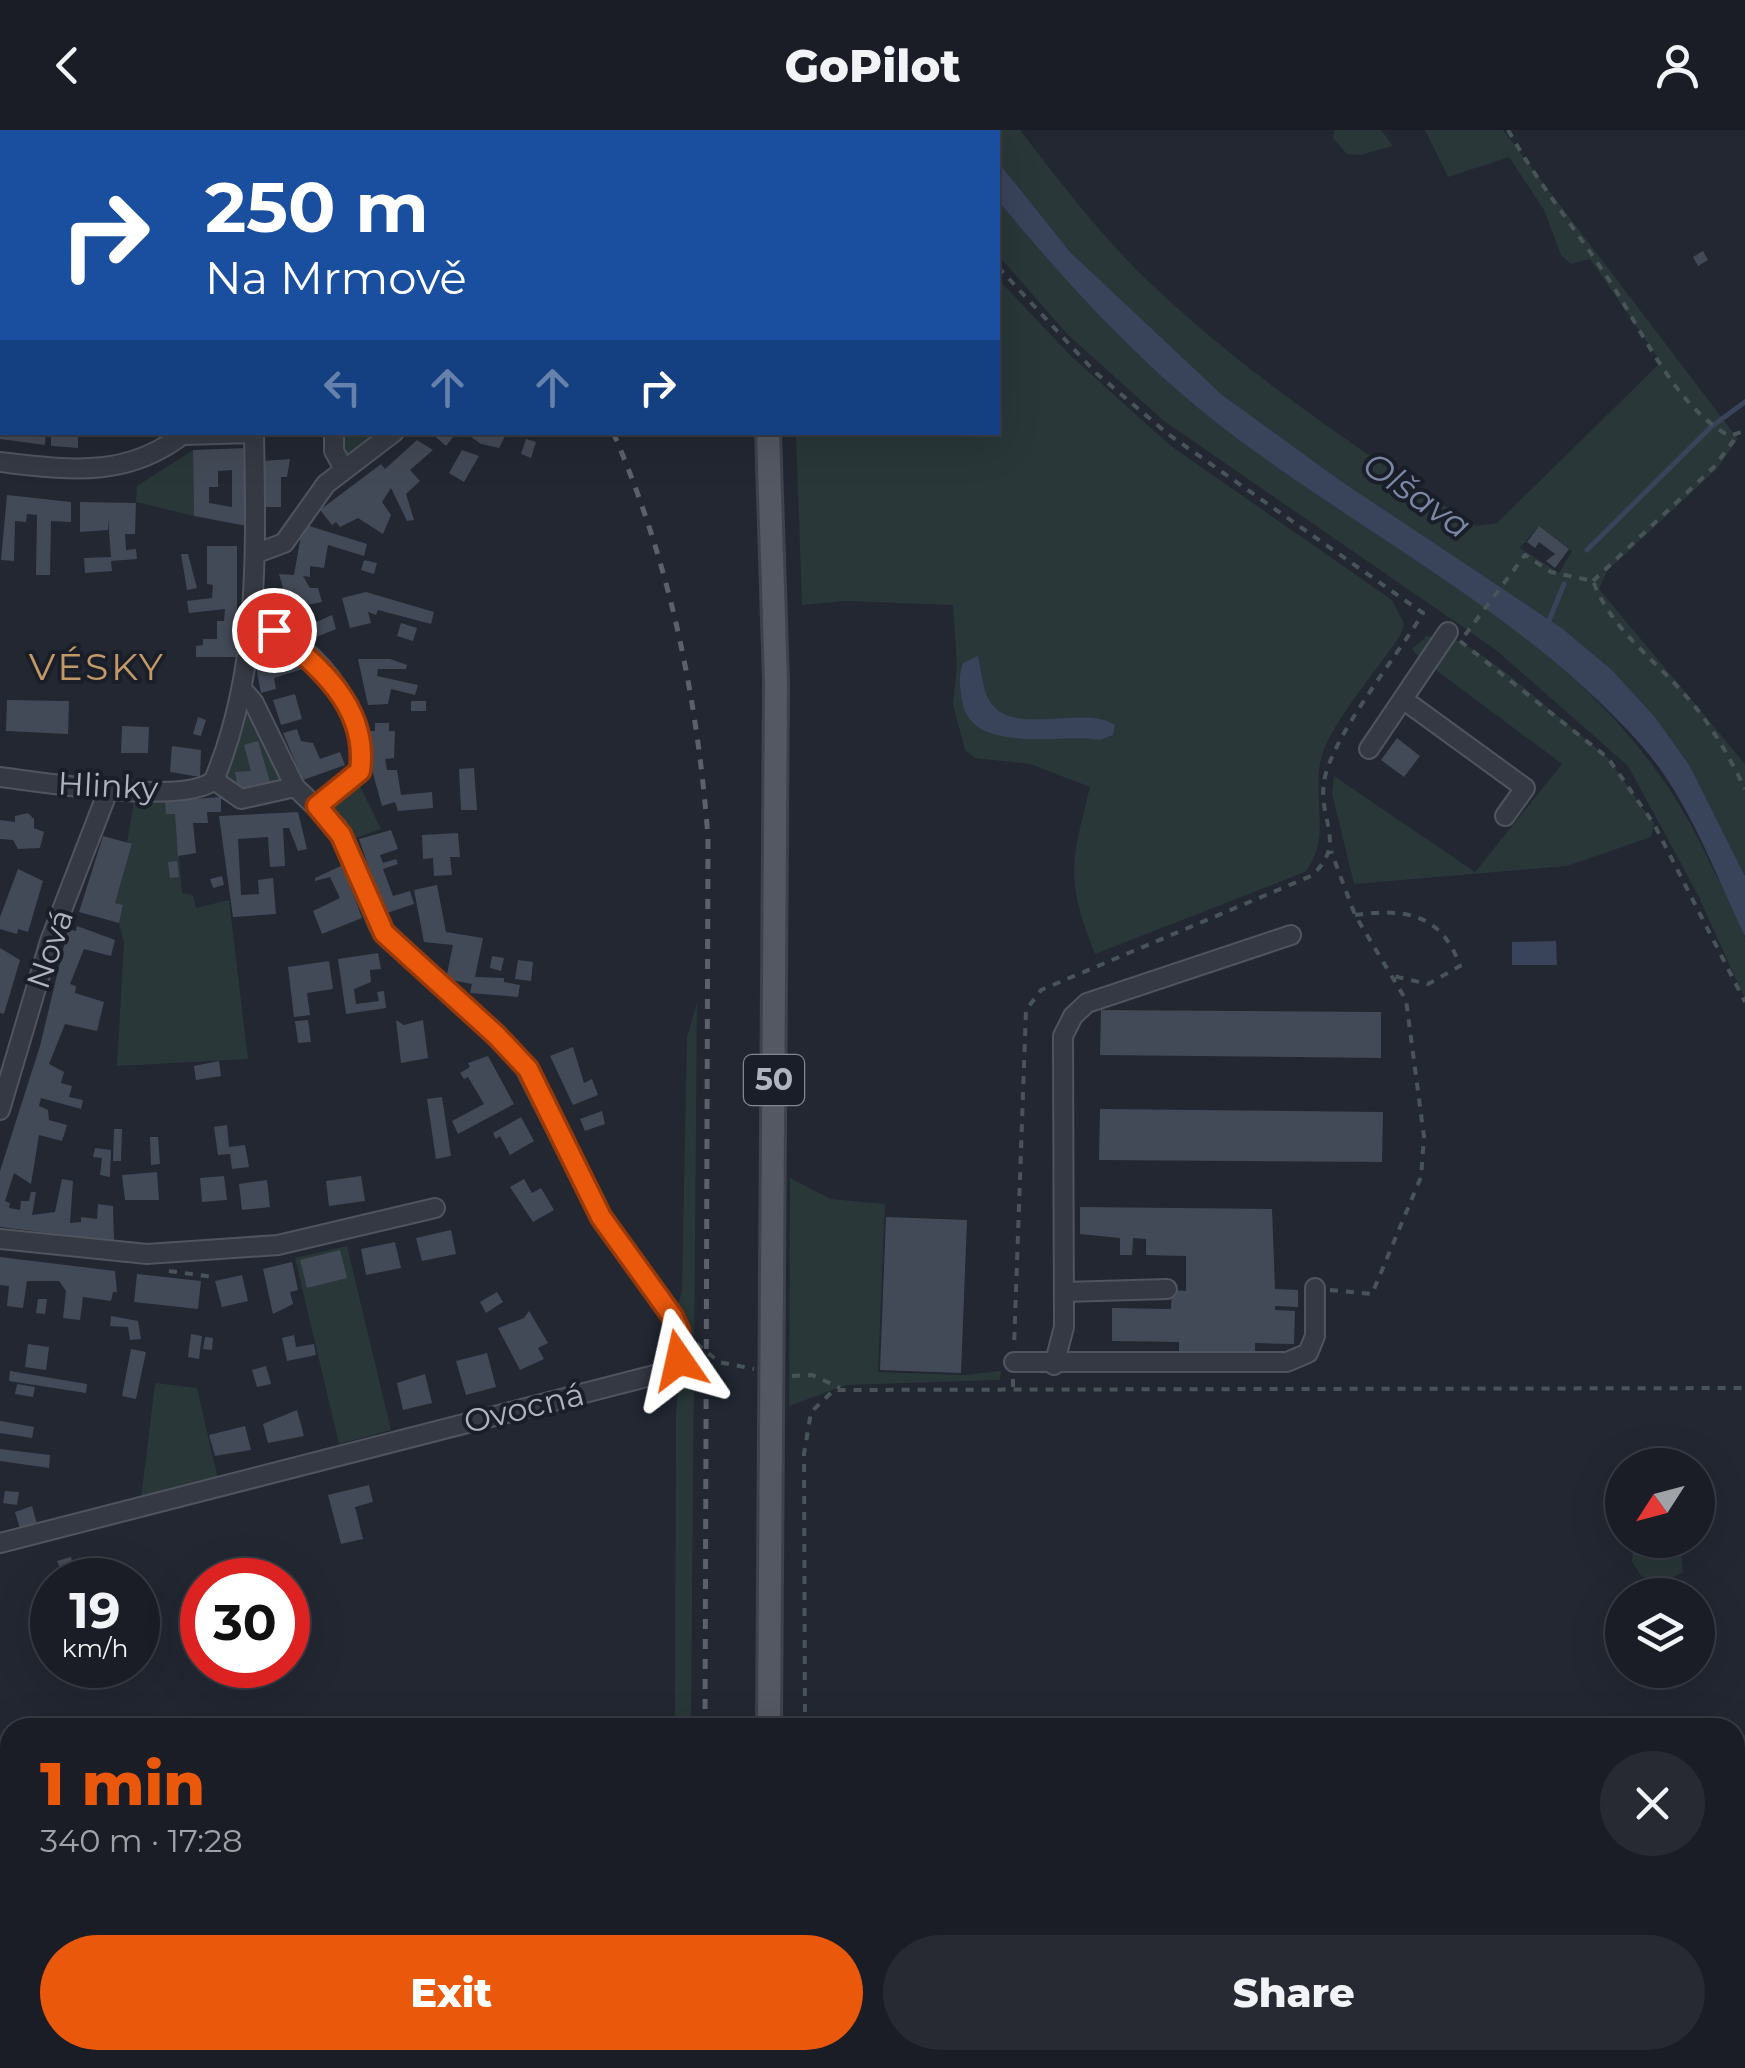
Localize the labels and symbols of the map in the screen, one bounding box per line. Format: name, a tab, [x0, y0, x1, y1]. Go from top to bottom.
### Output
water label: Olšava	[1355, 442, 1479, 547]
pin	[232, 588, 317, 673]
district label: VÉSKY	[29, 643, 165, 690]
street label: Hlinky	[57, 763, 160, 808]
street label: Nová	[18, 904, 81, 994]
road number: 50	[744, 1055, 804, 1105]
position arrow	[627, 1308, 731, 1412]
street label: Ovocná	[460, 1374, 588, 1441]
north arrow	[1605, 1448, 1715, 1558]
speed limit sign: 30	[180, 1558, 310, 1688]

